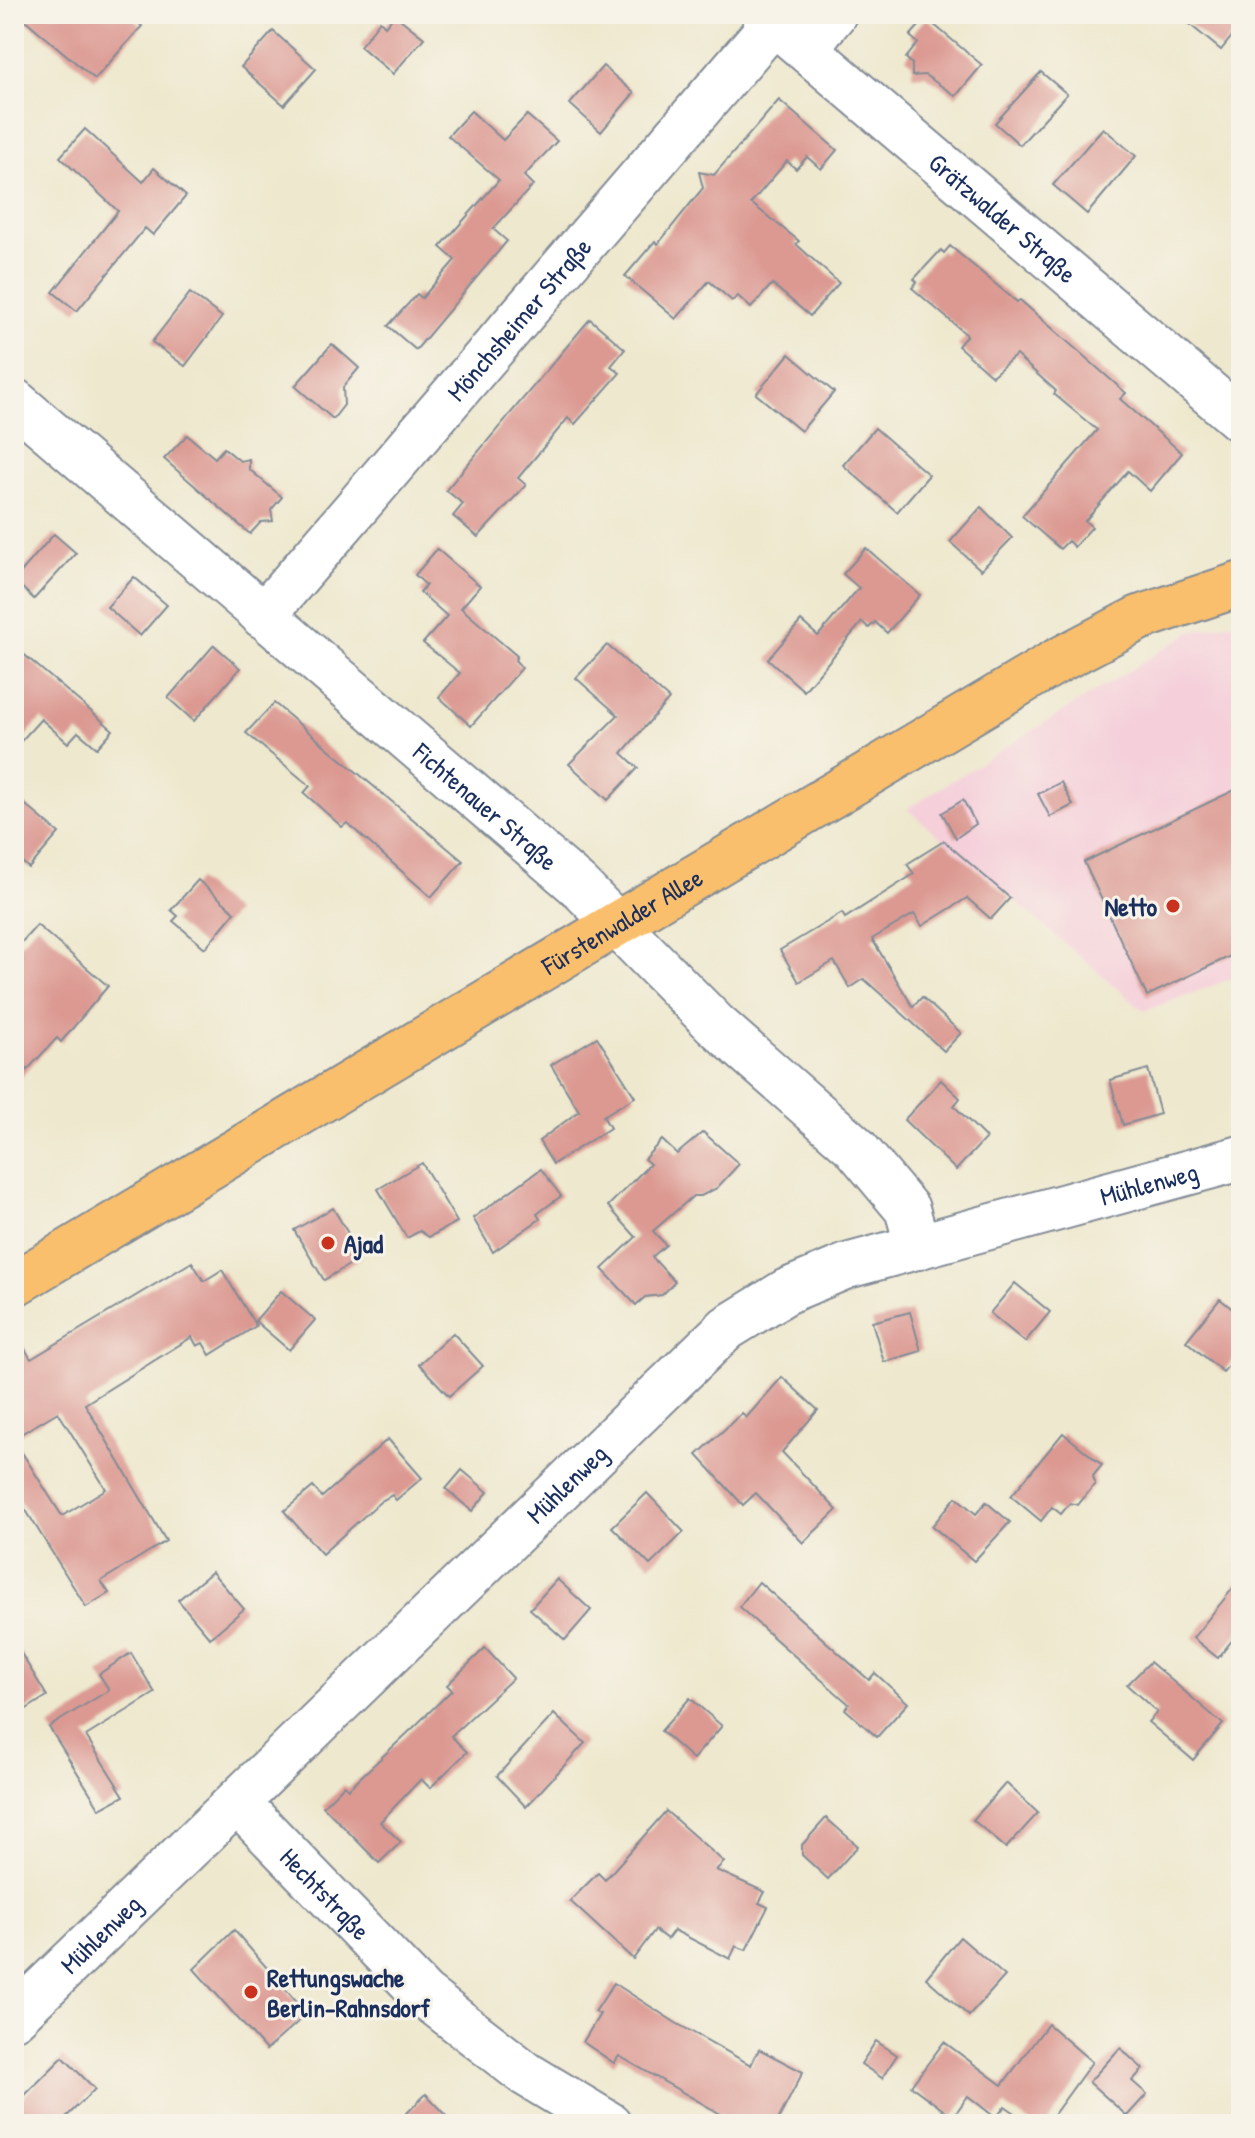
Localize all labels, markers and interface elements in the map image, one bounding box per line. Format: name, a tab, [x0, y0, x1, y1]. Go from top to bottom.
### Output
street label: Grätzwalder Straße	[922, 145, 1084, 290]
street label: Mönchsheimer Straße	[438, 230, 599, 408]
street label: Fichtenauer Straße	[406, 734, 566, 878]
street label: Fürstenwalder Allee	[534, 859, 709, 983]
place label: Netto	[1104, 889, 1158, 924]
marker: Netto	[1164, 897, 1182, 915]
street label: Mühlenweg	[1096, 1153, 1202, 1213]
place label: Ajad	[344, 1226, 384, 1261]
marker: Ajad	[319, 1234, 337, 1252]
street label: Mühlenweg	[518, 1436, 614, 1531]
street label: Hechtstraße	[273, 1840, 379, 1947]
street label: Mühlenweg	[52, 1886, 148, 1981]
place label: Rettungswache Berlin-Rahnsdorf	[267, 1960, 431, 2025]
marker: Rettungswache Berlin-Rahnsdorf	[242, 1983, 260, 2001]

